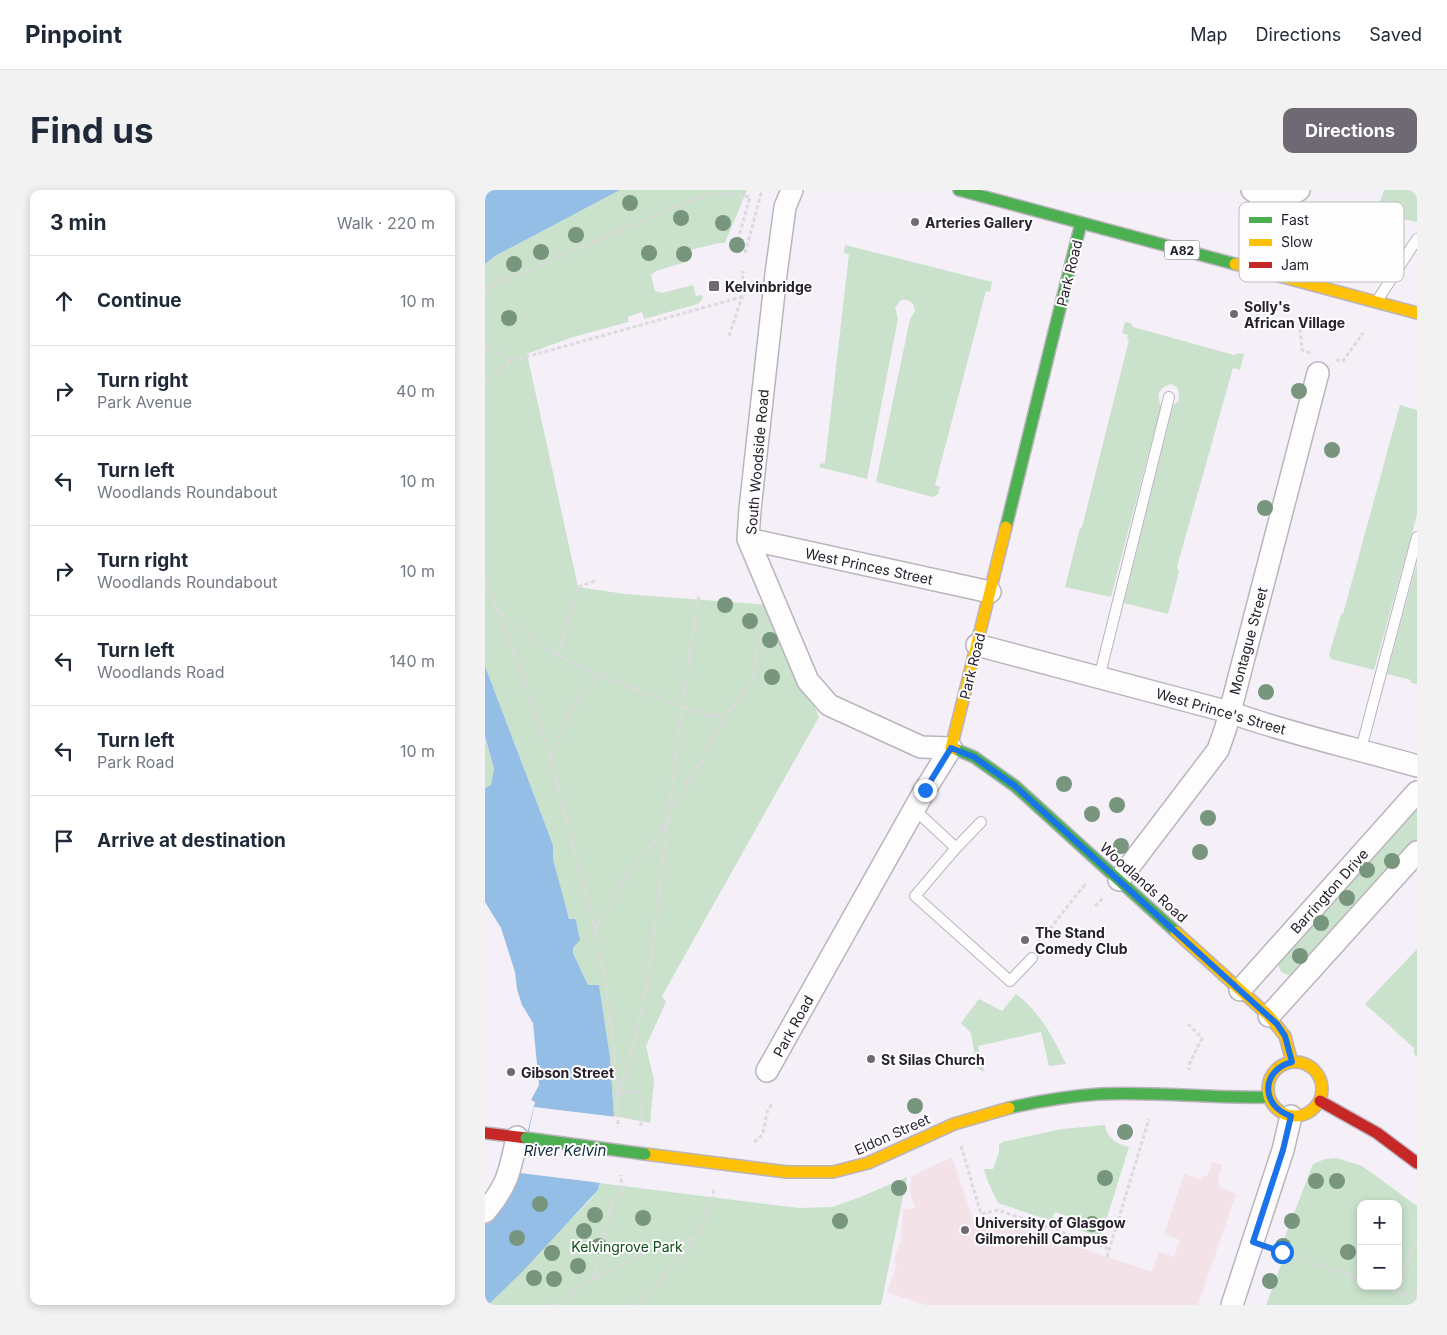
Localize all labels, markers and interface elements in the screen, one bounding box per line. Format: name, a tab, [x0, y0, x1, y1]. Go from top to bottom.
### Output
text: Pinpoint	[25, 20, 122, 49]
text: Map	[1190, 24, 1228, 45]
text: Directions	[1256, 24, 1341, 45]
text: Saved	[1369, 24, 1422, 45]
button: Directions	[1283, 108, 1417, 153]
text: Find us	[30, 109, 154, 151]
legend	[1239, 202, 1404, 282]
text: 3 min	[50, 210, 106, 235]
text: Fast	[1281, 211, 1309, 228]
text: Walk · 220 m	[337, 213, 435, 233]
place label: Arteries Gallery	[925, 214, 1033, 231]
marker: Arteries Gallery	[909, 216, 921, 228]
text: Slow	[1281, 233, 1313, 250]
street label: Park Road	[1053, 238, 1085, 308]
road number: A82	[1165, 240, 1199, 260]
text: Jam	[1281, 256, 1309, 273]
place label: Kelvinbridge	[725, 278, 812, 295]
marker: Kelvinbridge	[707, 279, 721, 293]
icon: ahead	[50, 287, 78, 315]
text: Continue	[97, 289, 182, 312]
text: 10 m	[400, 291, 435, 311]
place label: Solly's African Village	[1244, 298, 1345, 331]
marker: Solly's African Village	[1228, 308, 1240, 320]
text: Turn right	[97, 369, 188, 392]
icon: right	[50, 377, 78, 405]
text: 40 m	[396, 381, 435, 401]
street label: South Woodside Road	[742, 388, 772, 536]
text: Park Avenue	[97, 392, 192, 412]
text: Turn left	[97, 459, 175, 482]
icon: left	[50, 467, 78, 495]
text: 10 m	[400, 471, 435, 491]
text: Woodlands Roundabout	[97, 482, 277, 502]
street label: West Princes Street	[804, 544, 935, 588]
text: Turn right	[97, 549, 188, 572]
icon: right	[50, 557, 78, 585]
text: 10 m	[400, 561, 435, 581]
text: Woodlands Roundabout	[97, 572, 277, 592]
street label: Montague Street	[1226, 585, 1271, 696]
street label: Park Road	[956, 631, 988, 701]
text: Turn left	[97, 639, 175, 662]
icon: left	[50, 647, 78, 675]
text: 140 m	[390, 651, 435, 671]
text: Woodlands Road	[97, 662, 225, 682]
street label: West Prince's Street	[1154, 684, 1288, 738]
text: Turn left	[97, 729, 175, 752]
icon: left	[50, 737, 78, 765]
text: 10 m	[400, 741, 435, 761]
text: Park Road	[97, 752, 174, 772]
route end	[914, 779, 937, 802]
icon: arrive	[50, 827, 78, 855]
text: Arrive at destination	[97, 829, 286, 852]
street label: Woodlands Road	[1097, 838, 1191, 926]
street label: Barrington Drive	[1287, 845, 1371, 937]
place label: The Stand Comedy Club	[1035, 924, 1128, 957]
marker: The Stand Comedy Club	[1019, 934, 1031, 946]
street label: Park Road	[769, 992, 817, 1060]
place label: St Silas Church	[881, 1051, 985, 1068]
marker: St Silas Church	[865, 1053, 877, 1065]
place label: Gibson Street	[521, 1064, 614, 1081]
marker: Gibson Street	[505, 1066, 517, 1078]
street label: Eldon Street	[852, 1110, 933, 1158]
water label: River Kelvin	[524, 1141, 606, 1160]
map controls	[1357, 1200, 1402, 1290]
button: +	[1357, 1200, 1402, 1245]
place label: University of Glasgow Gilmorehill Campus	[975, 1214, 1126, 1247]
marker: University of Glasgow Gilmorehill Campus	[959, 1224, 971, 1236]
park label: Kelvingrove Park	[571, 1238, 683, 1255]
route start	[1271, 1241, 1294, 1264]
button: −	[1357, 1245, 1402, 1290]

